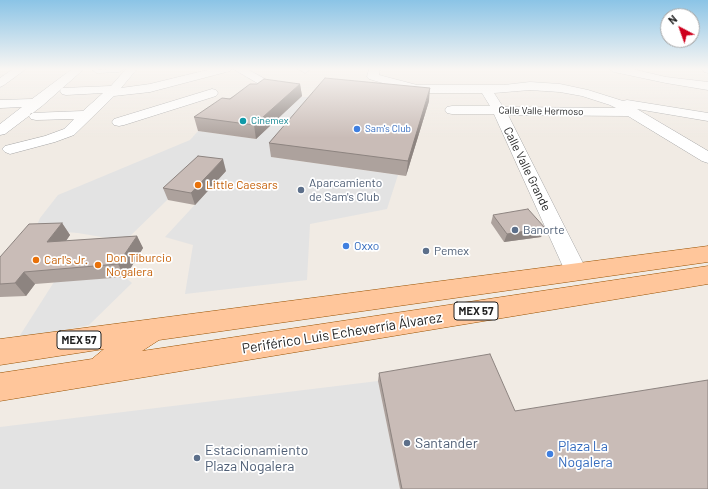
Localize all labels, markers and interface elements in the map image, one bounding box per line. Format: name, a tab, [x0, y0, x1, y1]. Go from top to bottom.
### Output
north arrow	[660, 8, 700, 48]
text: N	[665, 12, 679, 27]
street label: Calle Valle Hermoso	[498, 104, 584, 118]
place label: Cinemex	[251, 115, 288, 127]
marker: Cinemex	[238, 116, 248, 126]
place label: Sam's Club	[365, 123, 411, 135]
marker: Sam's Club	[352, 124, 362, 134]
street label: Calle Valle Grande	[500, 125, 554, 213]
place label: Aparcamiento de Sam's Club	[309, 176, 382, 204]
place label: Little Caesars	[206, 178, 278, 192]
marker: Little Caesars	[193, 180, 203, 190]
marker: Aparcamiento de Sam's Club	[296, 185, 306, 195]
place label: Banorte	[523, 223, 565, 237]
marker: Banorte	[510, 225, 520, 235]
place label: Oxxo	[354, 239, 379, 253]
marker: Oxxo	[341, 241, 351, 251]
place label: Pemex	[434, 244, 469, 258]
marker: Pemex	[421, 246, 431, 256]
place label: Don Tiburcio Nogalera	[106, 251, 172, 279]
place label: Carl's Jr.	[44, 253, 88, 267]
marker: Carl's Jr.	[31, 255, 41, 265]
marker: Don Tiburcio Nogalera	[93, 260, 103, 270]
road number: MEX 57	[454, 302, 498, 320]
street label: Periférico Luis Echeverría Álvarez	[241, 309, 443, 357]
road number: MEX 57	[57, 331, 101, 349]
place label: Santander	[415, 435, 478, 451]
marker: Santander	[402, 438, 412, 448]
place label: Plaza La Nogalera	[558, 438, 613, 470]
place label: Estacionamiento Plaza Nogalera	[205, 442, 308, 474]
marker: Plaza La Nogalera	[545, 449, 555, 459]
marker: Estacionamiento Plaza Nogalera	[192, 453, 202, 463]

